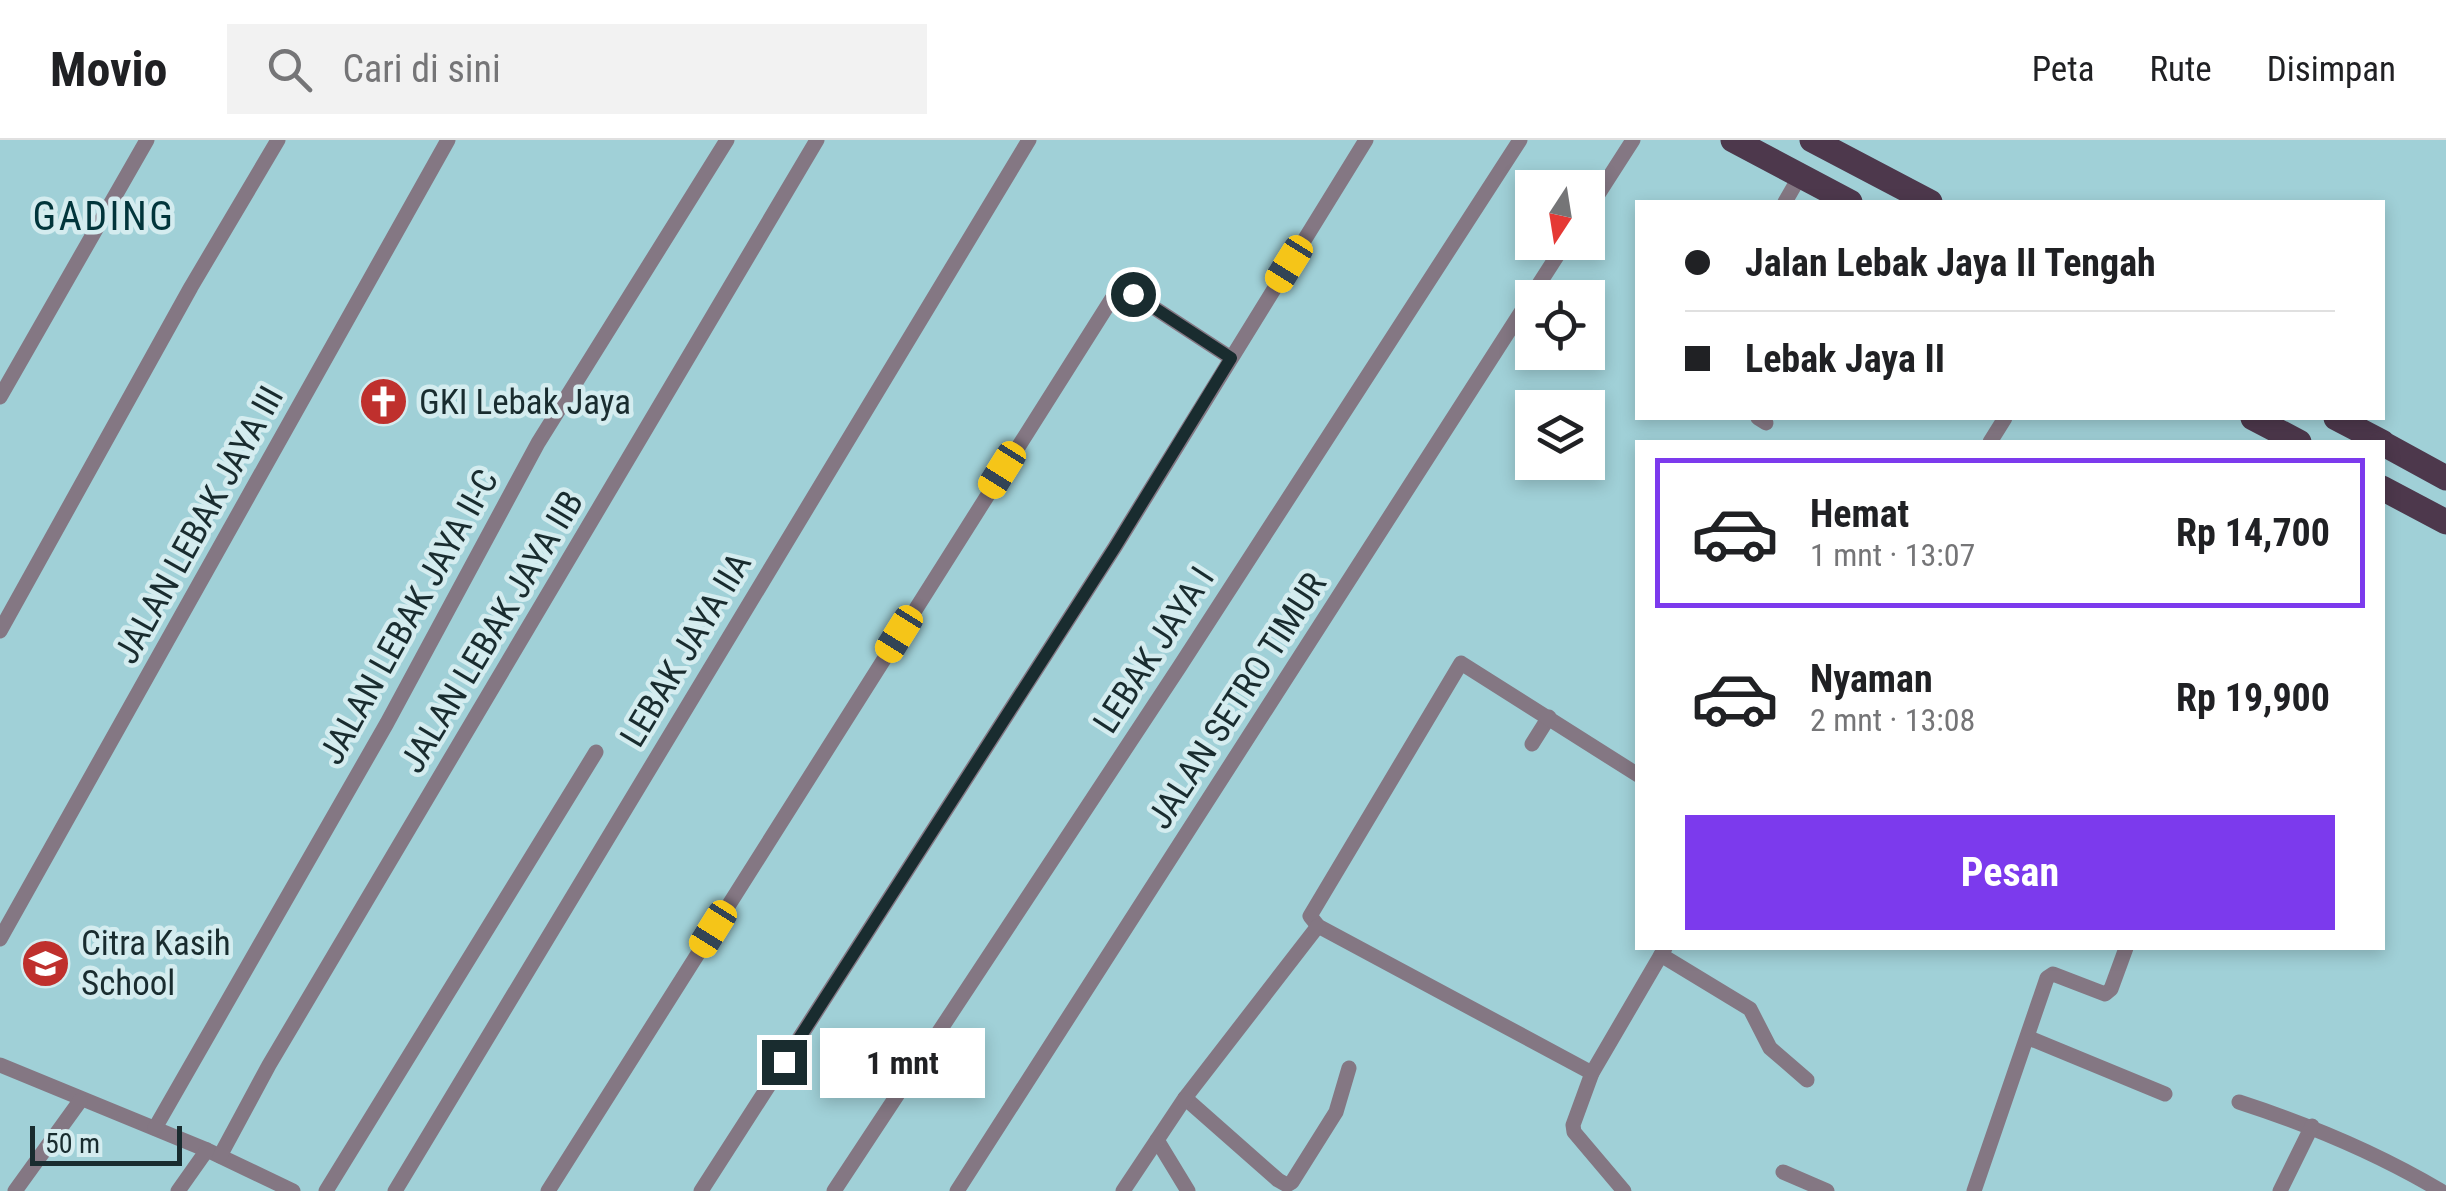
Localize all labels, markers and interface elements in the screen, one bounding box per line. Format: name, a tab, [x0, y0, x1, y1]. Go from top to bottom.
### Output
search box	[227, 24, 927, 114]
text: Movio	[50, 41, 167, 98]
icon: search	[262, 42, 317, 97]
text: Cari di sini	[342, 47, 501, 91]
text: Peta	[2032, 49, 2094, 90]
text: Rute	[2149, 49, 2212, 90]
text: Disimpan	[2267, 49, 2396, 90]
north arrow	[1515, 170, 1605, 260]
map controls	[1515, 170, 1605, 480]
district label: GADING	[33, 193, 175, 240]
car	[1260, 231, 1318, 297]
text: Jalan Lebak Jaya II Tengah	[1745, 241, 2156, 285]
route start	[1111, 272, 1156, 317]
button: locate	[1515, 280, 1605, 370]
text: Lebak Jaya II	[1745, 337, 1945, 381]
church icon: GKI Lebak Jaya	[358, 376, 410, 428]
street label: JALAN LEBAK JAYA III	[106, 379, 292, 671]
place label: GKI Lebak Jaya	[419, 382, 631, 423]
button: layers	[1515, 390, 1605, 480]
car	[973, 437, 1031, 503]
street label: JALAN LEBAK JAYA II-C	[311, 463, 507, 771]
street label: JALAN LEBAK JAYA IIB	[392, 484, 592, 780]
icon: car	[1690, 488, 1780, 578]
text: Hemat	[1810, 492, 1909, 536]
text: Rp 14,700	[2176, 511, 2330, 555]
text: 1 mnt · 13:07	[1810, 536, 1975, 574]
street label: LEBAK JAYA IIA	[612, 546, 760, 754]
street label: LEBAK JAYA I	[1085, 559, 1223, 741]
street label: JALAN SETRO TIMUR	[1139, 565, 1335, 836]
car	[870, 601, 928, 667]
icon: car	[1690, 653, 1780, 743]
text: Nyaman	[1810, 657, 1933, 701]
text: Rp 19,900	[2176, 676, 2330, 720]
text: 2 mnt · 13:08	[1810, 701, 1975, 739]
button: Pesan	[1685, 815, 2335, 930]
car	[684, 896, 742, 962]
place label: Citra Kasih School	[81, 923, 231, 1004]
school or university icon: Citra Kasih School	[20, 937, 72, 989]
callout: 1 mnt	[819, 1027, 984, 1097]
route end	[762, 1040, 807, 1085]
text: 1 mnt	[866, 1044, 939, 1082]
scale bar	[30, 1121, 182, 1166]
text: 50 m	[45, 1127, 100, 1160]

